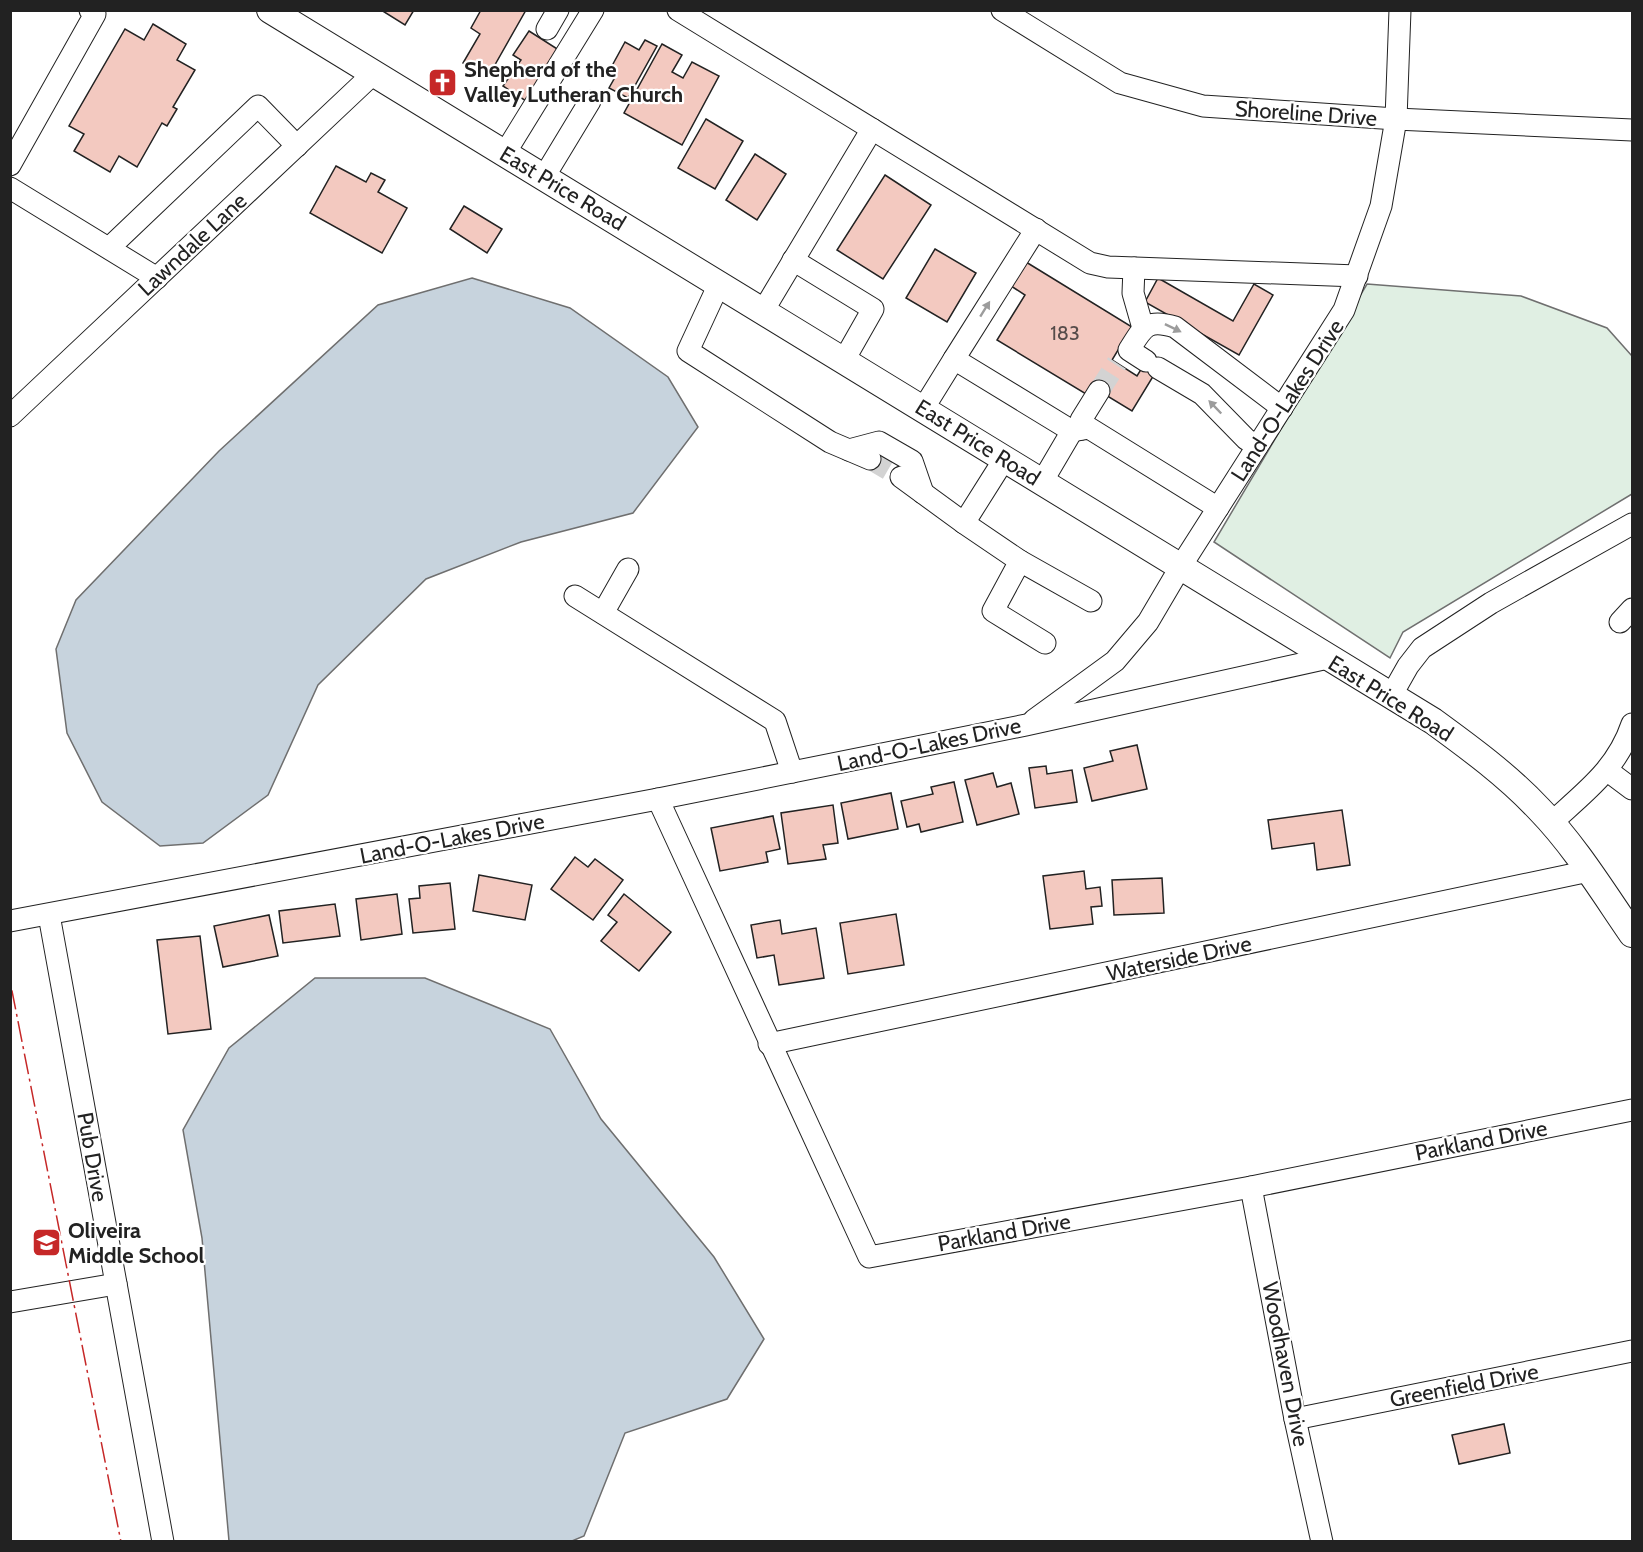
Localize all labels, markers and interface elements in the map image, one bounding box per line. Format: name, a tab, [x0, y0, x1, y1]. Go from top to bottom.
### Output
place label: Shepherd of the Valley Lutheran Church	[464, 56, 683, 108]
church icon: Shepherd of the Valley Lutheran Church	[427, 66, 459, 98]
street label: Shoreline Drive	[1234, 95, 1378, 132]
street label: East Price Road	[495, 140, 631, 237]
street label: Lawndale Lane	[132, 187, 252, 302]
one-way arrow	[980, 301, 991, 317]
street label: Land-O-Lakes Drive	[1225, 314, 1350, 486]
house number: 183	[1050, 321, 1080, 345]
one-way arrow	[1164, 323, 1182, 333]
street label: East Price Road	[910, 393, 1045, 492]
one-way arrow	[1208, 400, 1222, 414]
street label: East Price Road	[1323, 649, 1458, 748]
street label: Land-O-Lakes Drive	[835, 712, 1024, 777]
street label: Land-O-Lakes Drive	[358, 807, 547, 870]
street label: Waterside Drive	[1104, 930, 1254, 987]
street label: Pub Drive	[71, 1110, 114, 1204]
street label: Parkland Drive	[1413, 1114, 1550, 1167]
street label: Parkland Drive	[936, 1208, 1073, 1257]
place label: Oliveira Middle School	[68, 1217, 204, 1269]
school or university icon: Oliveira Middle School	[31, 1227, 63, 1259]
street label: Woodhaven Drive	[1256, 1280, 1315, 1449]
street label: Greenfield Drive	[1387, 1358, 1541, 1413]

